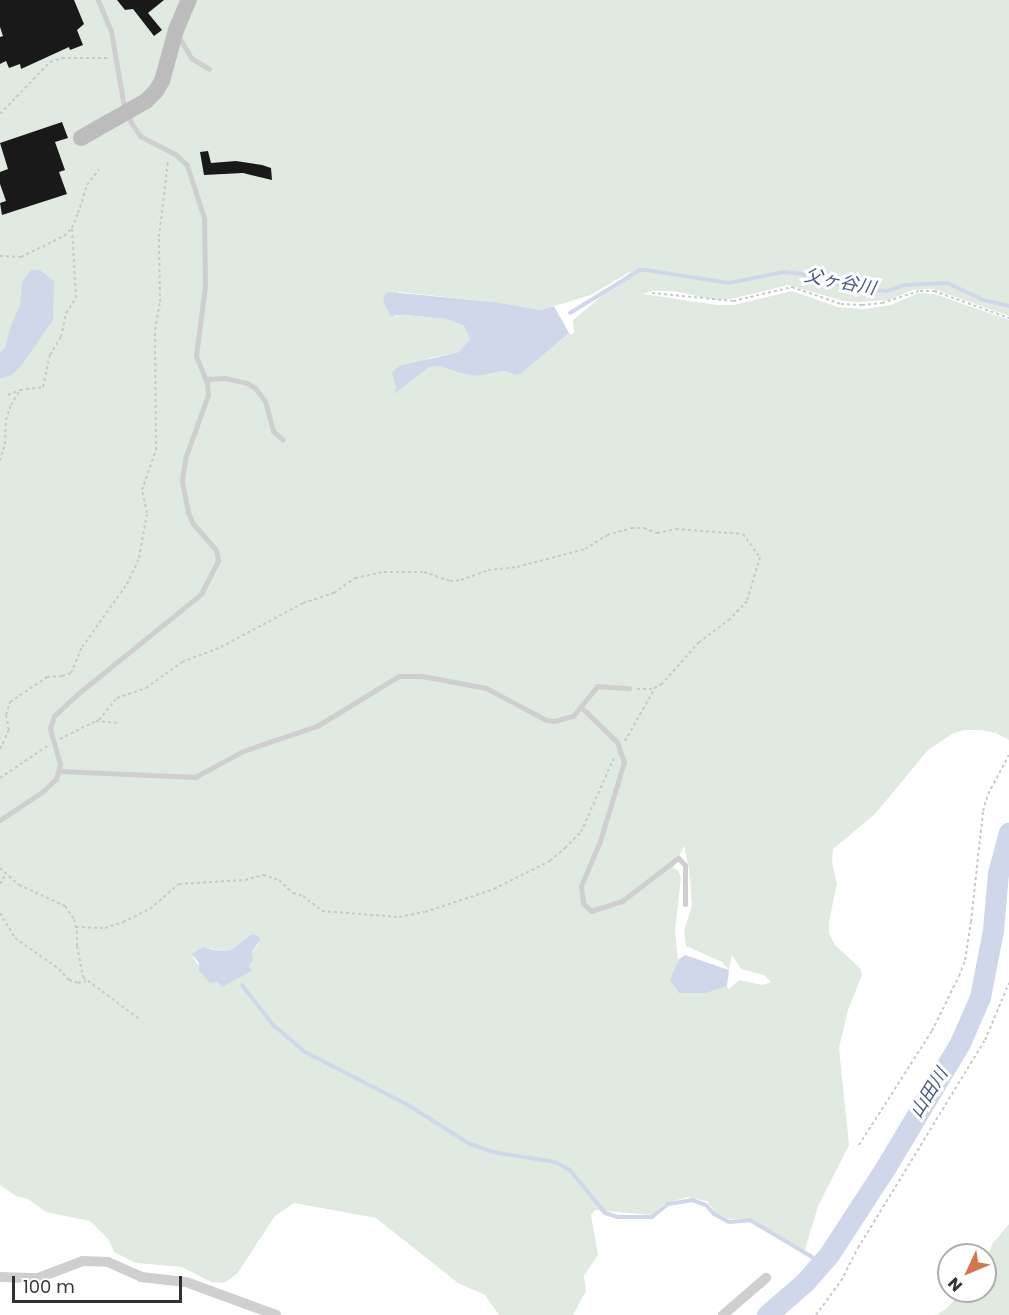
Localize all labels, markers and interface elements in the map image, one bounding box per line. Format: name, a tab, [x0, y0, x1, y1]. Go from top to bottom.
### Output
water label: 父ヶ谷川	[803, 265, 877, 299]
water label: 山田川	[906, 1064, 952, 1122]
north arrow	[937, 1243, 997, 1303]
scale bar	[15, 1264, 184, 1302]
text: N	[943, 1272, 968, 1297]
text: 100 m	[23, 1274, 75, 1299]

